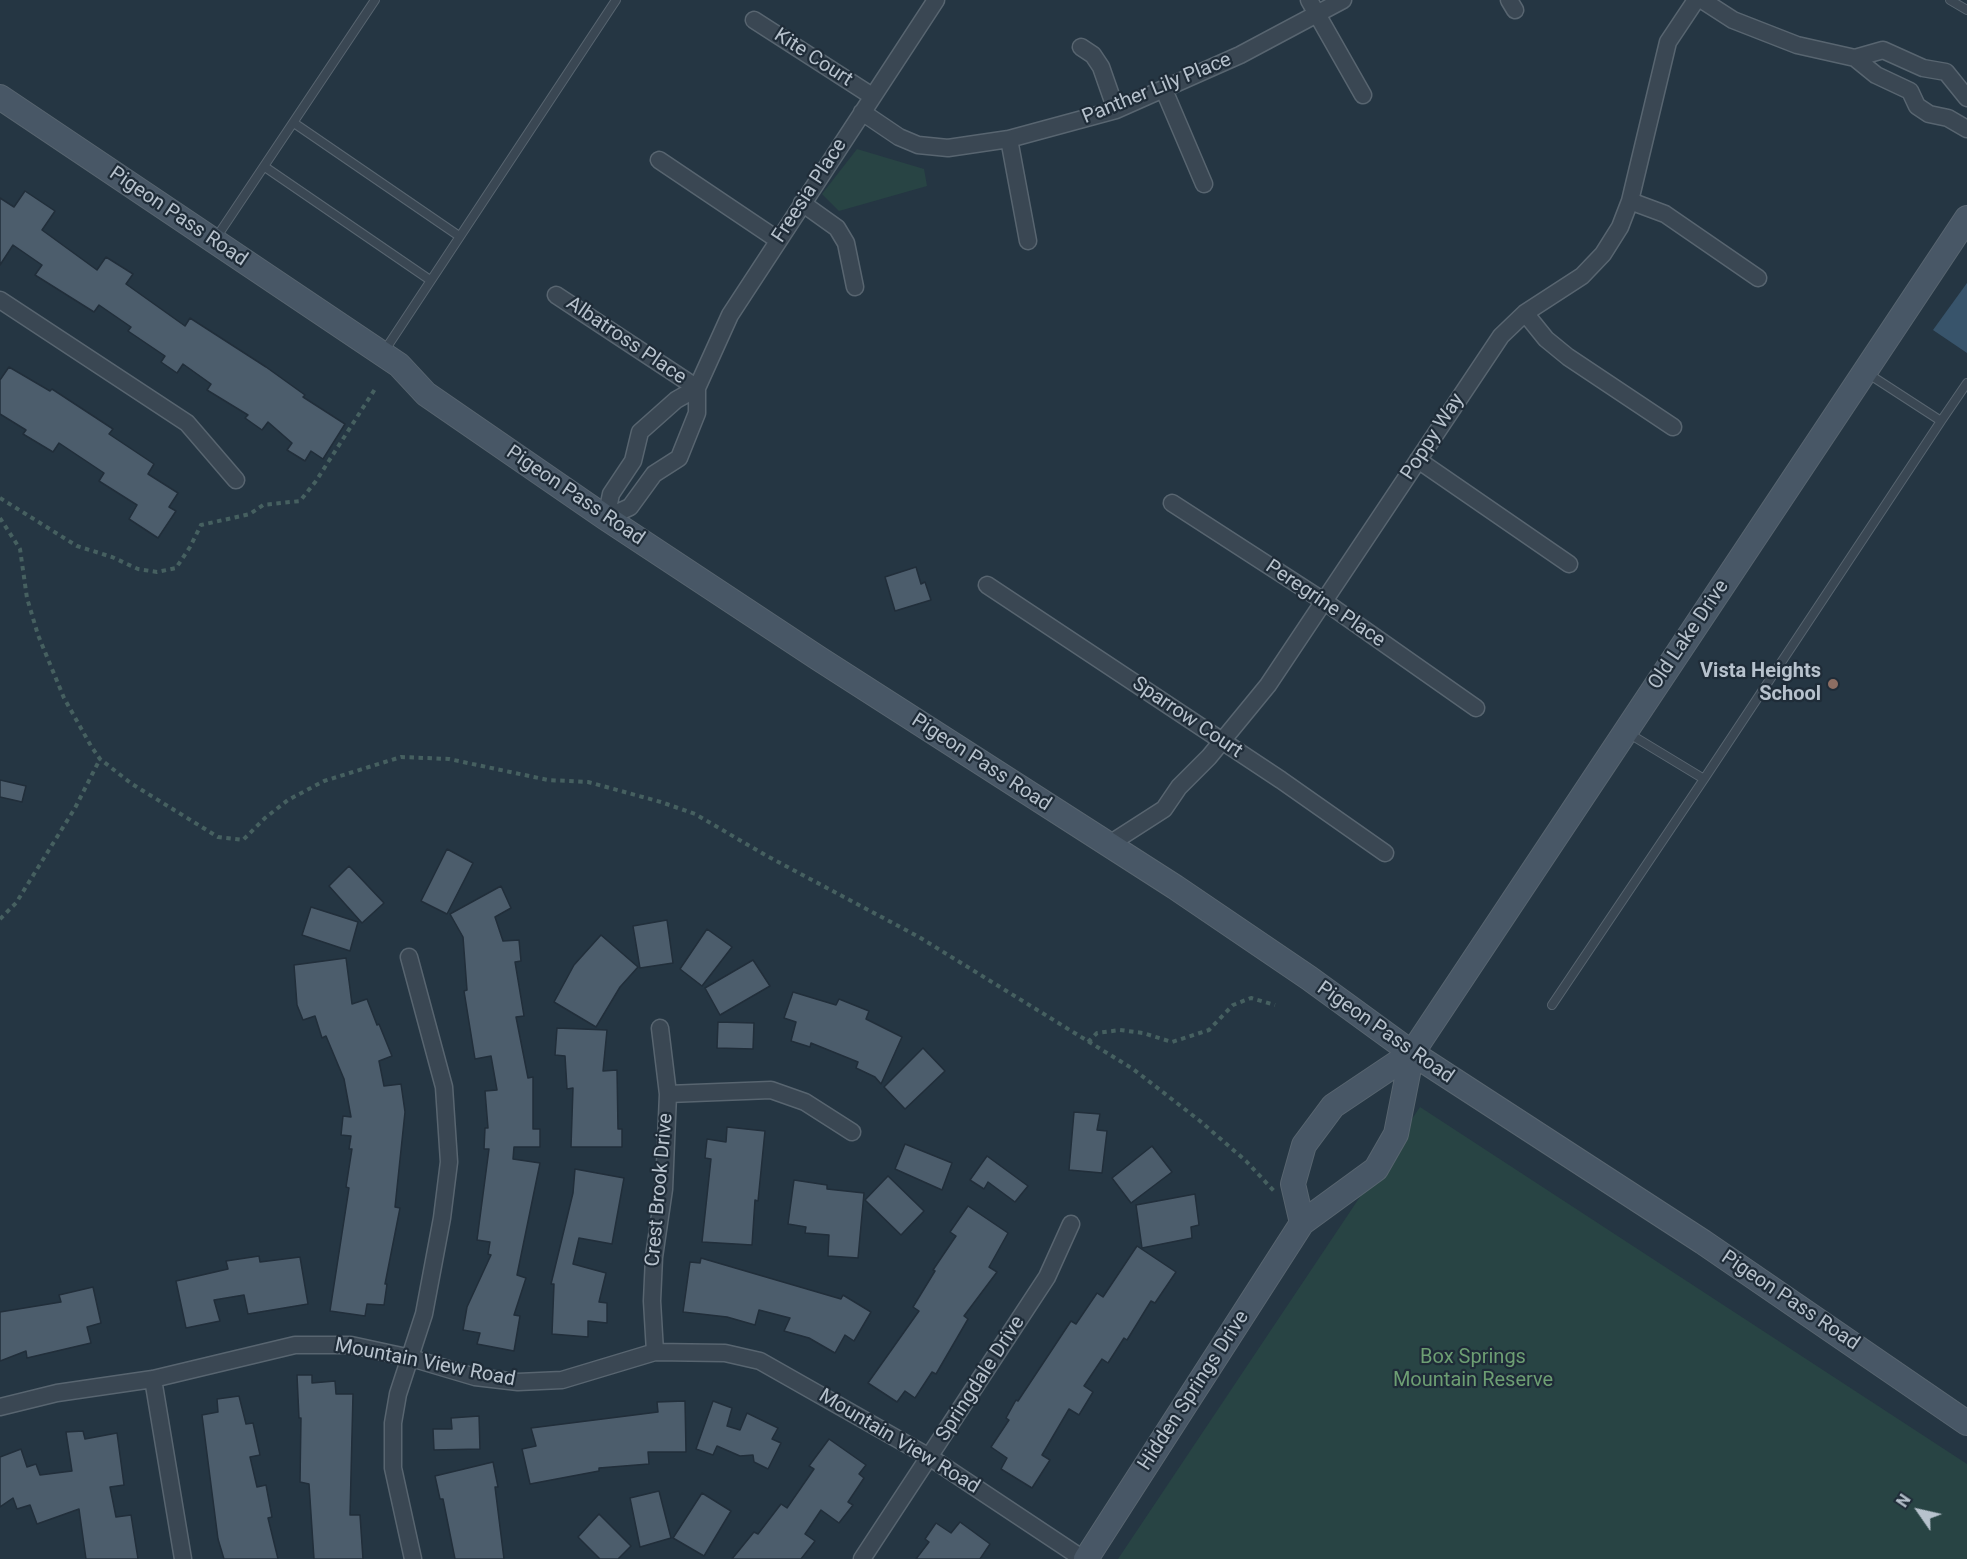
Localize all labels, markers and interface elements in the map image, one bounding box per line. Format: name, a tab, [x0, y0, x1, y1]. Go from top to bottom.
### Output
street label: Kite Court	[769, 24, 857, 92]
street label: Panther Lily Place	[1079, 48, 1235, 130]
street label: Freesia Place	[768, 135, 852, 247]
street label: Pigeon Pass Road	[104, 162, 252, 272]
street label: Albatross Place	[561, 292, 691, 390]
street label: Poppy Way	[1396, 389, 1470, 485]
street label: Pigeon Pass Road	[501, 441, 649, 551]
street label: Peregrine Place	[1261, 555, 1389, 653]
street label: Old Lake Drive	[1644, 576, 1734, 694]
place label: Vista Heights School	[1700, 660, 1821, 707]
street label: Sparrow Court	[1127, 672, 1247, 764]
marker: Vista Heights School	[1826, 677, 1840, 691]
street label: Pigeon Pass Road	[907, 709, 1055, 817]
street label: Pigeon Pass Road	[1312, 977, 1458, 1089]
street label: Crest Brook Drive	[641, 1112, 679, 1268]
street label: Pigeon Pass Road	[1716, 1246, 1864, 1356]
street label: Hidden Springs Drive	[1133, 1307, 1255, 1475]
street label: Springdale Drive	[932, 1312, 1030, 1446]
street label: Mountain View Road	[333, 1334, 517, 1392]
park label: Box Springs Mountain Reserve	[1393, 1346, 1553, 1393]
street label: Mountain View Road	[814, 1385, 984, 1499]
north arrow	[1889, 1481, 1949, 1541]
text: N	[1893, 1491, 1915, 1511]

